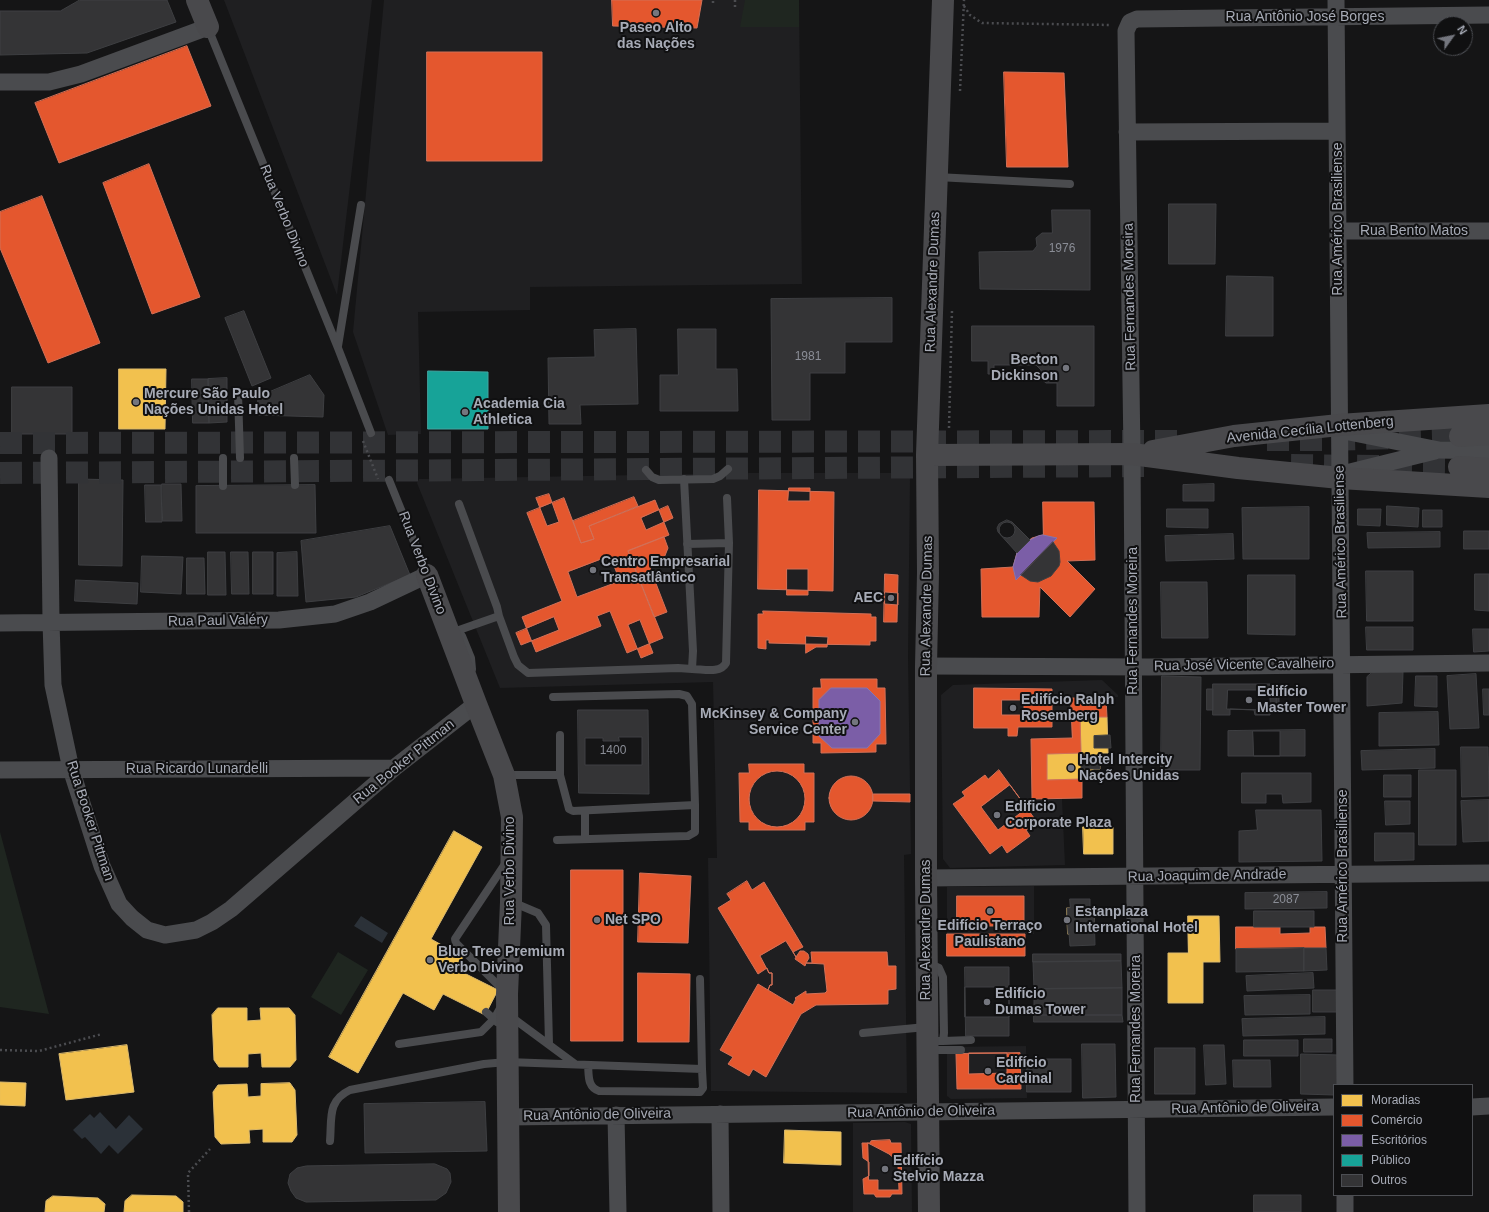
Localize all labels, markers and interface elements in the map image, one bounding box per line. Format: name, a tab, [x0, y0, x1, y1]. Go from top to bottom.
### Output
marker: Paseo Alto das Nações	[651, 8, 661, 18]
street label: Rua Antônio José Borges	[1226, 9, 1384, 25]
north arrow	[1433, 16, 1473, 56]
place label: Paseo Alto das Nações	[617, 20, 695, 52]
text: N	[1455, 23, 1469, 37]
street label: Rua Américo Brasiliense	[1330, 142, 1346, 296]
street label: Rua Verbo Divino	[256, 162, 312, 270]
street label: Rua Alexandre Dumas	[922, 211, 944, 353]
street label: Rua Fernandes Moreira	[1120, 223, 1140, 371]
street label: Rua Bento Matos	[1360, 223, 1468, 239]
house number: 1976	[1049, 242, 1075, 256]
house number: 1981	[795, 350, 821, 364]
place label: Becton Dickinson	[991, 352, 1058, 384]
marker: Becton Dickinson	[1061, 363, 1071, 373]
place label: Mercure São Paulo Nações Unidas Hotel	[144, 386, 283, 418]
place label: Academia Cia Athletica	[473, 396, 565, 428]
marker: Mercure São Paulo Nações Unidas Hotel	[131, 397, 141, 407]
marker: Academia Cia Athletica	[460, 407, 470, 417]
street label: Avenida Cecília Lottenberg	[1226, 413, 1394, 447]
street label: Rua Américo Brasiliense	[1331, 465, 1351, 619]
street label: Rua Verbo Divino	[395, 509, 449, 617]
street label: Rua Alexandre Dumas	[917, 535, 937, 677]
street label: Rua Fernandes Moreira	[1125, 547, 1141, 695]
place label: Centro Empresarial Transatlântico	[601, 554, 730, 586]
marker: Centro Empresarial Transatlântico	[588, 565, 598, 575]
place label: AEC	[853, 590, 883, 606]
marker: AEC	[886, 593, 896, 603]
street label: Rua Paul Valéry	[168, 612, 268, 630]
street label: Rua José Vicente Cavalheiro	[1154, 655, 1334, 675]
place label: Edifício Master Tower	[1257, 684, 1346, 716]
place label: Edifício Ralph Rosemberg	[1021, 692, 1114, 724]
marker: Edifício Master Tower	[1244, 695, 1254, 705]
marker: Edifício Ralph Rosemberg	[1008, 703, 1018, 713]
place label: McKinsey & Company Service Center	[700, 706, 847, 738]
street label: Rua Booker Pittman	[350, 716, 458, 808]
marker: McKinsey & Company Service Center	[850, 717, 860, 727]
house number: 1400	[600, 744, 626, 758]
place label: Hotel Intercity Nações Unidas	[1079, 752, 1179, 784]
street label: Rua Booker Pittman	[63, 759, 117, 883]
street label: Rua Ricardo Lunardelli	[126, 761, 268, 777]
marker: Hotel Intercity Nações Unidas	[1066, 763, 1076, 773]
street label: Rua Américo Brasiliense	[1335, 789, 1351, 943]
place label: Edificio Corporate Plaza	[1005, 799, 1112, 832]
marker: Edificio Corporate Plaza	[992, 810, 1002, 820]
street label: Rua Verbo Divino	[502, 817, 518, 925]
street label: Rua Alexandre Dumas	[918, 860, 934, 1000]
street label: Rua Joaquim de Andrade	[1127, 866, 1287, 886]
house number: 2087	[1273, 893, 1299, 907]
place label: Estanplaza International Hotel	[1075, 904, 1198, 936]
marker: Edifício Terraço Paulistano	[985, 906, 995, 916]
place label: Net SPO	[605, 912, 661, 928]
marker: Net SPO	[592, 915, 602, 925]
marker: Estanplaza International Hotel	[1062, 915, 1072, 925]
place label: Edifício Terraço Paulistano	[938, 918, 1042, 950]
place label: Blue Tree Premium Verbo Divino	[438, 944, 565, 976]
marker: Blue Tree Premium Verbo Divino	[425, 955, 435, 965]
street label: Rua Fernandes Moreira	[1128, 955, 1144, 1103]
place label: Edifício Dumas Tower	[995, 986, 1086, 1018]
marker: Edifício Dumas Tower	[982, 997, 992, 1007]
place label: Edifício Cardinal	[996, 1055, 1052, 1088]
marker: Edifício Cardinal	[983, 1066, 993, 1076]
legend	[1333, 1084, 1473, 1196]
text: Moradias	[1371, 1093, 1420, 1107]
street label: Rua Antônio de Oliveira	[1171, 1098, 1319, 1118]
street label: Rua Antônio de Oliveira	[847, 1102, 995, 1122]
street label: Rua Antônio de Oliveira	[523, 1105, 671, 1125]
text: Comércio	[1371, 1113, 1422, 1127]
text: Escritórios	[1371, 1133, 1427, 1147]
place label: Edifício Stelvio Mazza	[893, 1153, 984, 1186]
text: Público	[1371, 1153, 1410, 1167]
marker: Edifício Stelvio Mazza	[880, 1164, 890, 1174]
text: Outros	[1371, 1173, 1407, 1187]

